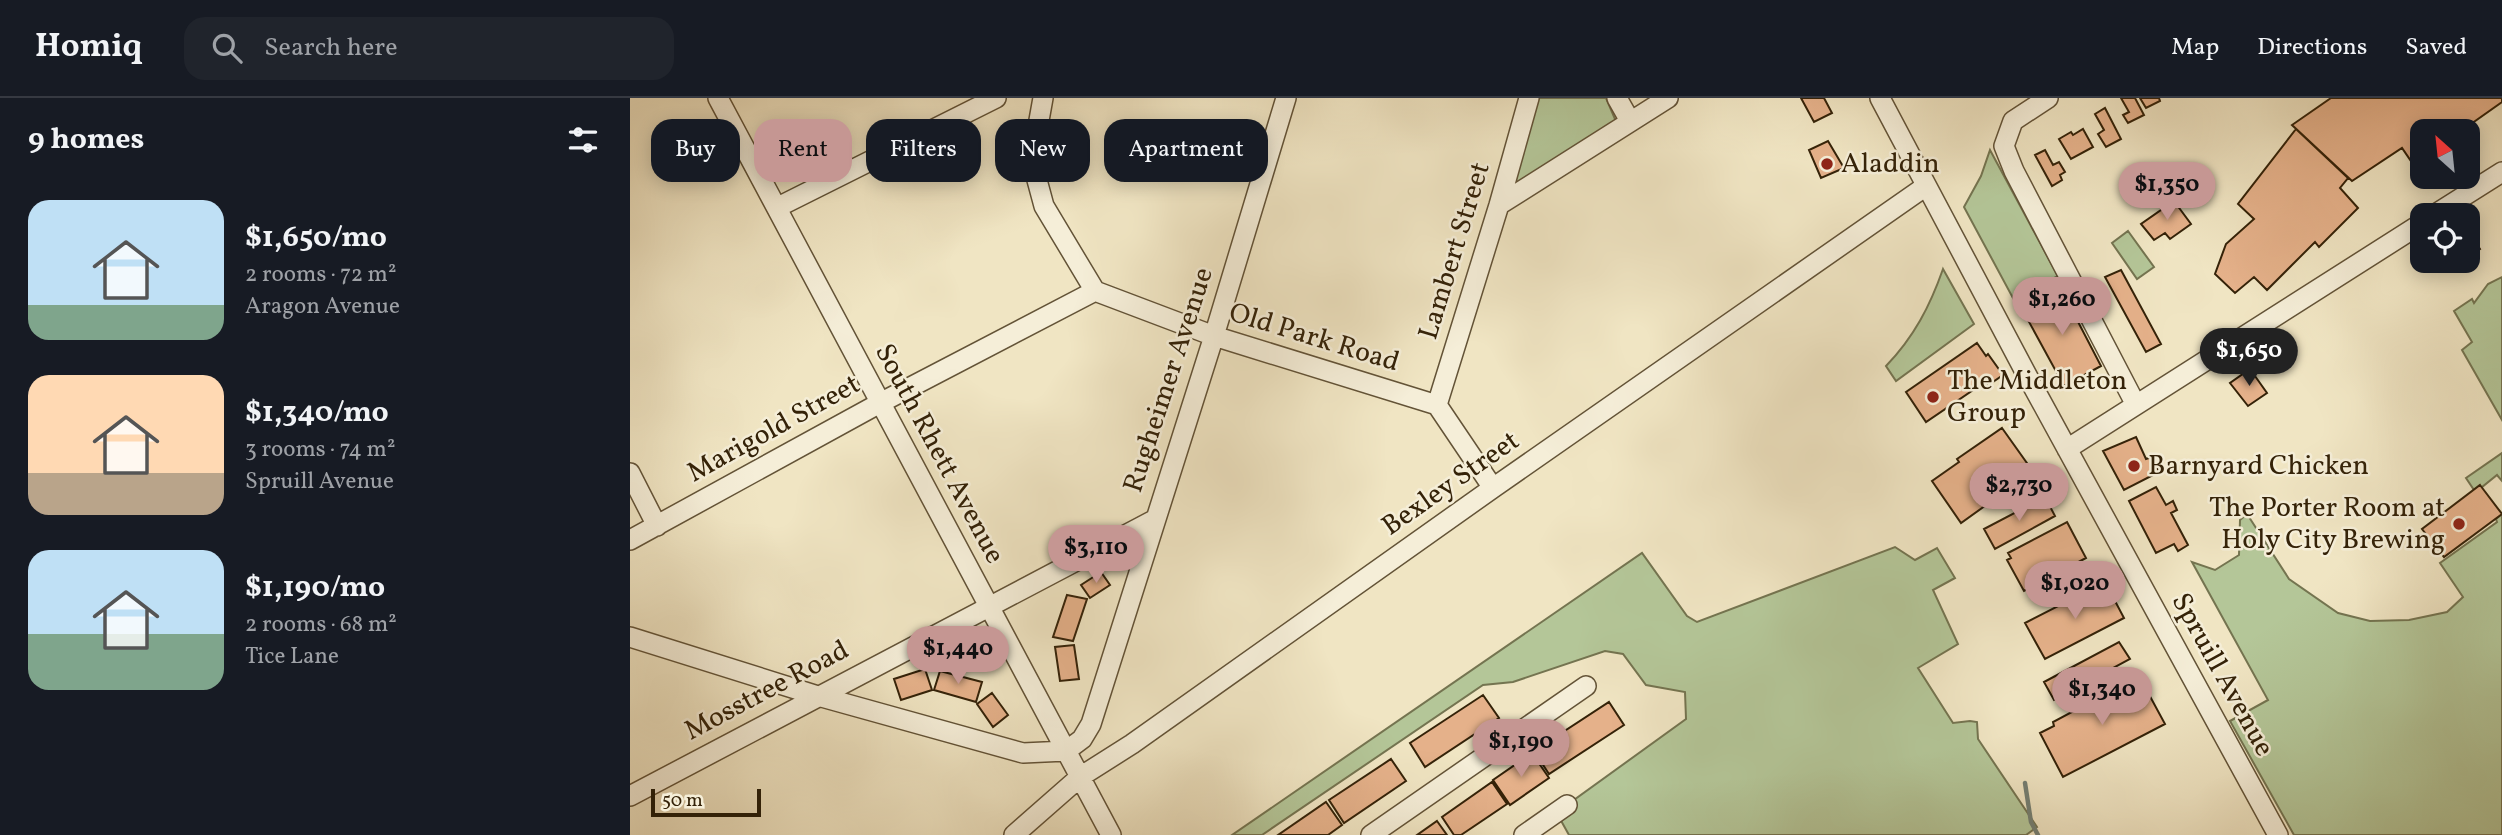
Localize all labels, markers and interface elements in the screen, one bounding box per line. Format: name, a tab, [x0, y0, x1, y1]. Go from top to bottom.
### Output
search box	[184, 17, 674, 80]
text: Homiq	[35, 25, 142, 71]
icon: search	[208, 29, 246, 67]
text: Search here	[264, 30, 397, 66]
text: Map	[2171, 31, 2219, 65]
text: Directions	[2257, 31, 2367, 65]
text: Saved	[2405, 31, 2467, 65]
text: 9 homes	[28, 119, 144, 161]
chip: Buy	[651, 119, 740, 182]
chip: Rent	[754, 119, 852, 182]
chip: Filters	[866, 119, 981, 182]
chip: New	[995, 119, 1090, 182]
chip: Apartment	[1104, 119, 1268, 182]
north arrow	[2410, 119, 2480, 189]
map controls	[2410, 119, 2480, 273]
icon: filters	[564, 121, 602, 159]
place label: Aladdin	[1841, 145, 1940, 184]
marker: Aladdin	[1819, 156, 1835, 172]
street label: Lambert Street	[1410, 158, 1500, 344]
pin: $1,350	[2110, 162, 2224, 222]
text: $1,350	[2134, 169, 2200, 201]
button: locate	[2410, 203, 2480, 273]
text: $1,650/mo	[245, 217, 387, 259]
icon: home	[84, 228, 168, 312]
text: 2 rooms · 72 m²	[245, 259, 396, 291]
street label: Rugheimer Avenue	[1114, 262, 1224, 498]
pin: $1,260	[2005, 278, 2119, 337]
text: $1,260	[2028, 284, 2096, 316]
text: Aragon Avenue	[245, 291, 400, 323]
street label: Old Park Road	[1224, 294, 1404, 382]
pin: $1,650	[2192, 328, 2306, 388]
text: $1,650	[2216, 335, 2282, 367]
street label: South Rhett Avenue	[865, 337, 1013, 571]
place label: The Middleton Group	[1947, 362, 2127, 433]
street label: Marigold Street	[680, 365, 868, 493]
marker: The Middleton Group	[1925, 389, 1941, 405]
text: $1,340/mo	[245, 392, 389, 434]
icon: home	[84, 403, 168, 487]
street label: Bexley Street	[1374, 422, 1528, 546]
text: 3 rooms · 74 m²	[245, 434, 395, 466]
place label: Barnyard Chicken	[2148, 447, 2369, 486]
marker: Barnyard Chicken	[2126, 458, 2142, 474]
pin: $2,730	[1962, 464, 2076, 523]
text: Spruill Avenue	[245, 466, 394, 498]
text: $2,730	[1986, 470, 2052, 502]
place label: The Porter Room at Holy City Brewing	[2209, 489, 2445, 560]
marker: The Porter Room at Holy City Brewing	[2451, 516, 2467, 532]
pin: $3,110	[1039, 526, 1153, 585]
text: $3,110	[1064, 532, 1128, 564]
pin: $1,020	[2018, 561, 2132, 621]
text: $1,190/mo	[245, 567, 385, 609]
text: $1,020	[2041, 568, 2109, 600]
icon: home	[84, 578, 168, 662]
street label: Spruill Avenue	[2161, 586, 2283, 764]
text: 2 rooms · 68 m²	[245, 609, 397, 641]
pin: $1,440	[901, 626, 1015, 686]
street label: Mosstree Road	[678, 631, 856, 751]
text: $1,440	[923, 633, 993, 665]
text: Tice Lane	[245, 641, 339, 673]
pin: $1,340	[2045, 668, 2159, 727]
text: $1,340	[2068, 674, 2136, 706]
pin: $1,190	[1464, 720, 1578, 779]
text: $1,190	[1488, 726, 1554, 758]
scale bar	[651, 786, 761, 818]
text: 50 m	[662, 788, 703, 814]

